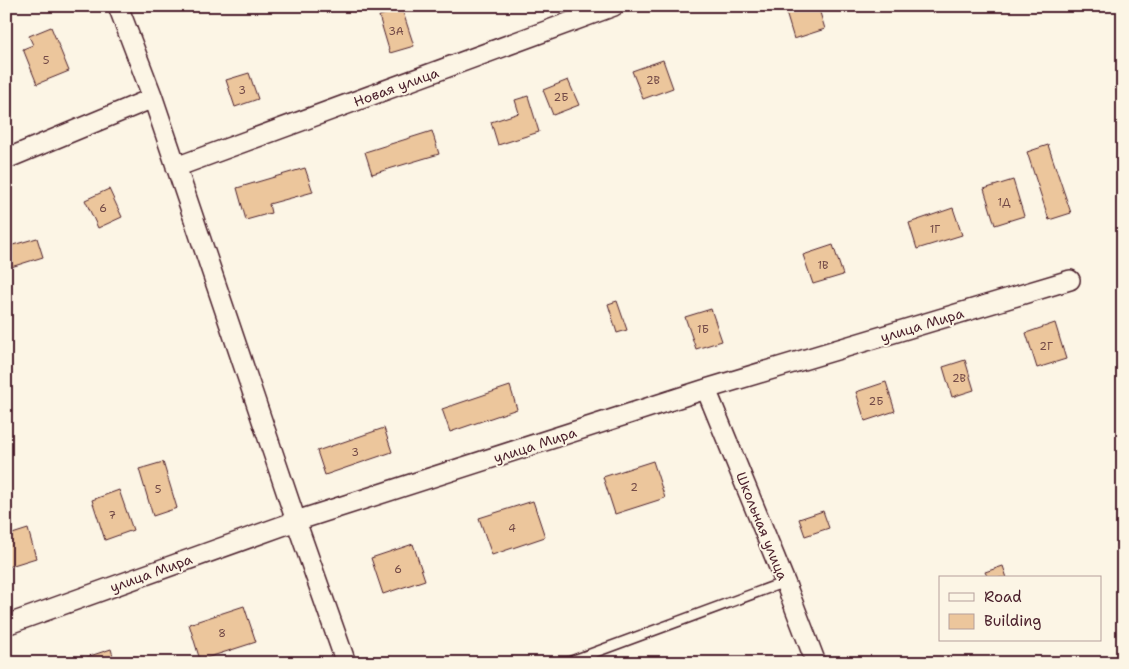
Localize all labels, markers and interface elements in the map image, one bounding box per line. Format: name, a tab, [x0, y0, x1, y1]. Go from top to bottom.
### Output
house number: 3А	[388, 24, 404, 39]
house number: 5	[43, 53, 50, 68]
street label: Новая улица	[351, 63, 441, 111]
house number: 2В	[646, 73, 661, 88]
house number: 3	[238, 83, 246, 98]
house number: 2Б	[554, 90, 568, 105]
house number: 1Д	[998, 195, 1011, 210]
house number: 6	[99, 201, 107, 216]
house number: 1Г	[930, 222, 940, 237]
house number: 1В	[817, 258, 829, 273]
street label: улица Мира	[878, 304, 966, 346]
house number: 1Б	[697, 322, 709, 337]
house number: 2Г	[1039, 339, 1053, 354]
house number: 2В	[952, 371, 967, 386]
house number: 2Б	[869, 394, 883, 409]
street label: улица Мира	[491, 423, 579, 467]
house number: 3	[351, 445, 359, 460]
street label: Школьная улица	[732, 469, 792, 583]
house number: 2	[630, 480, 638, 495]
house number: 5	[155, 482, 162, 497]
house number: 7	[108, 508, 116, 523]
house number: 4	[508, 521, 516, 536]
street label: улица Мира	[107, 550, 195, 596]
house number: 6	[394, 562, 402, 577]
legend	[939, 576, 1102, 642]
text: Road	[984, 587, 1022, 607]
text: Building	[984, 611, 1041, 631]
house number: 8	[218, 626, 226, 641]

